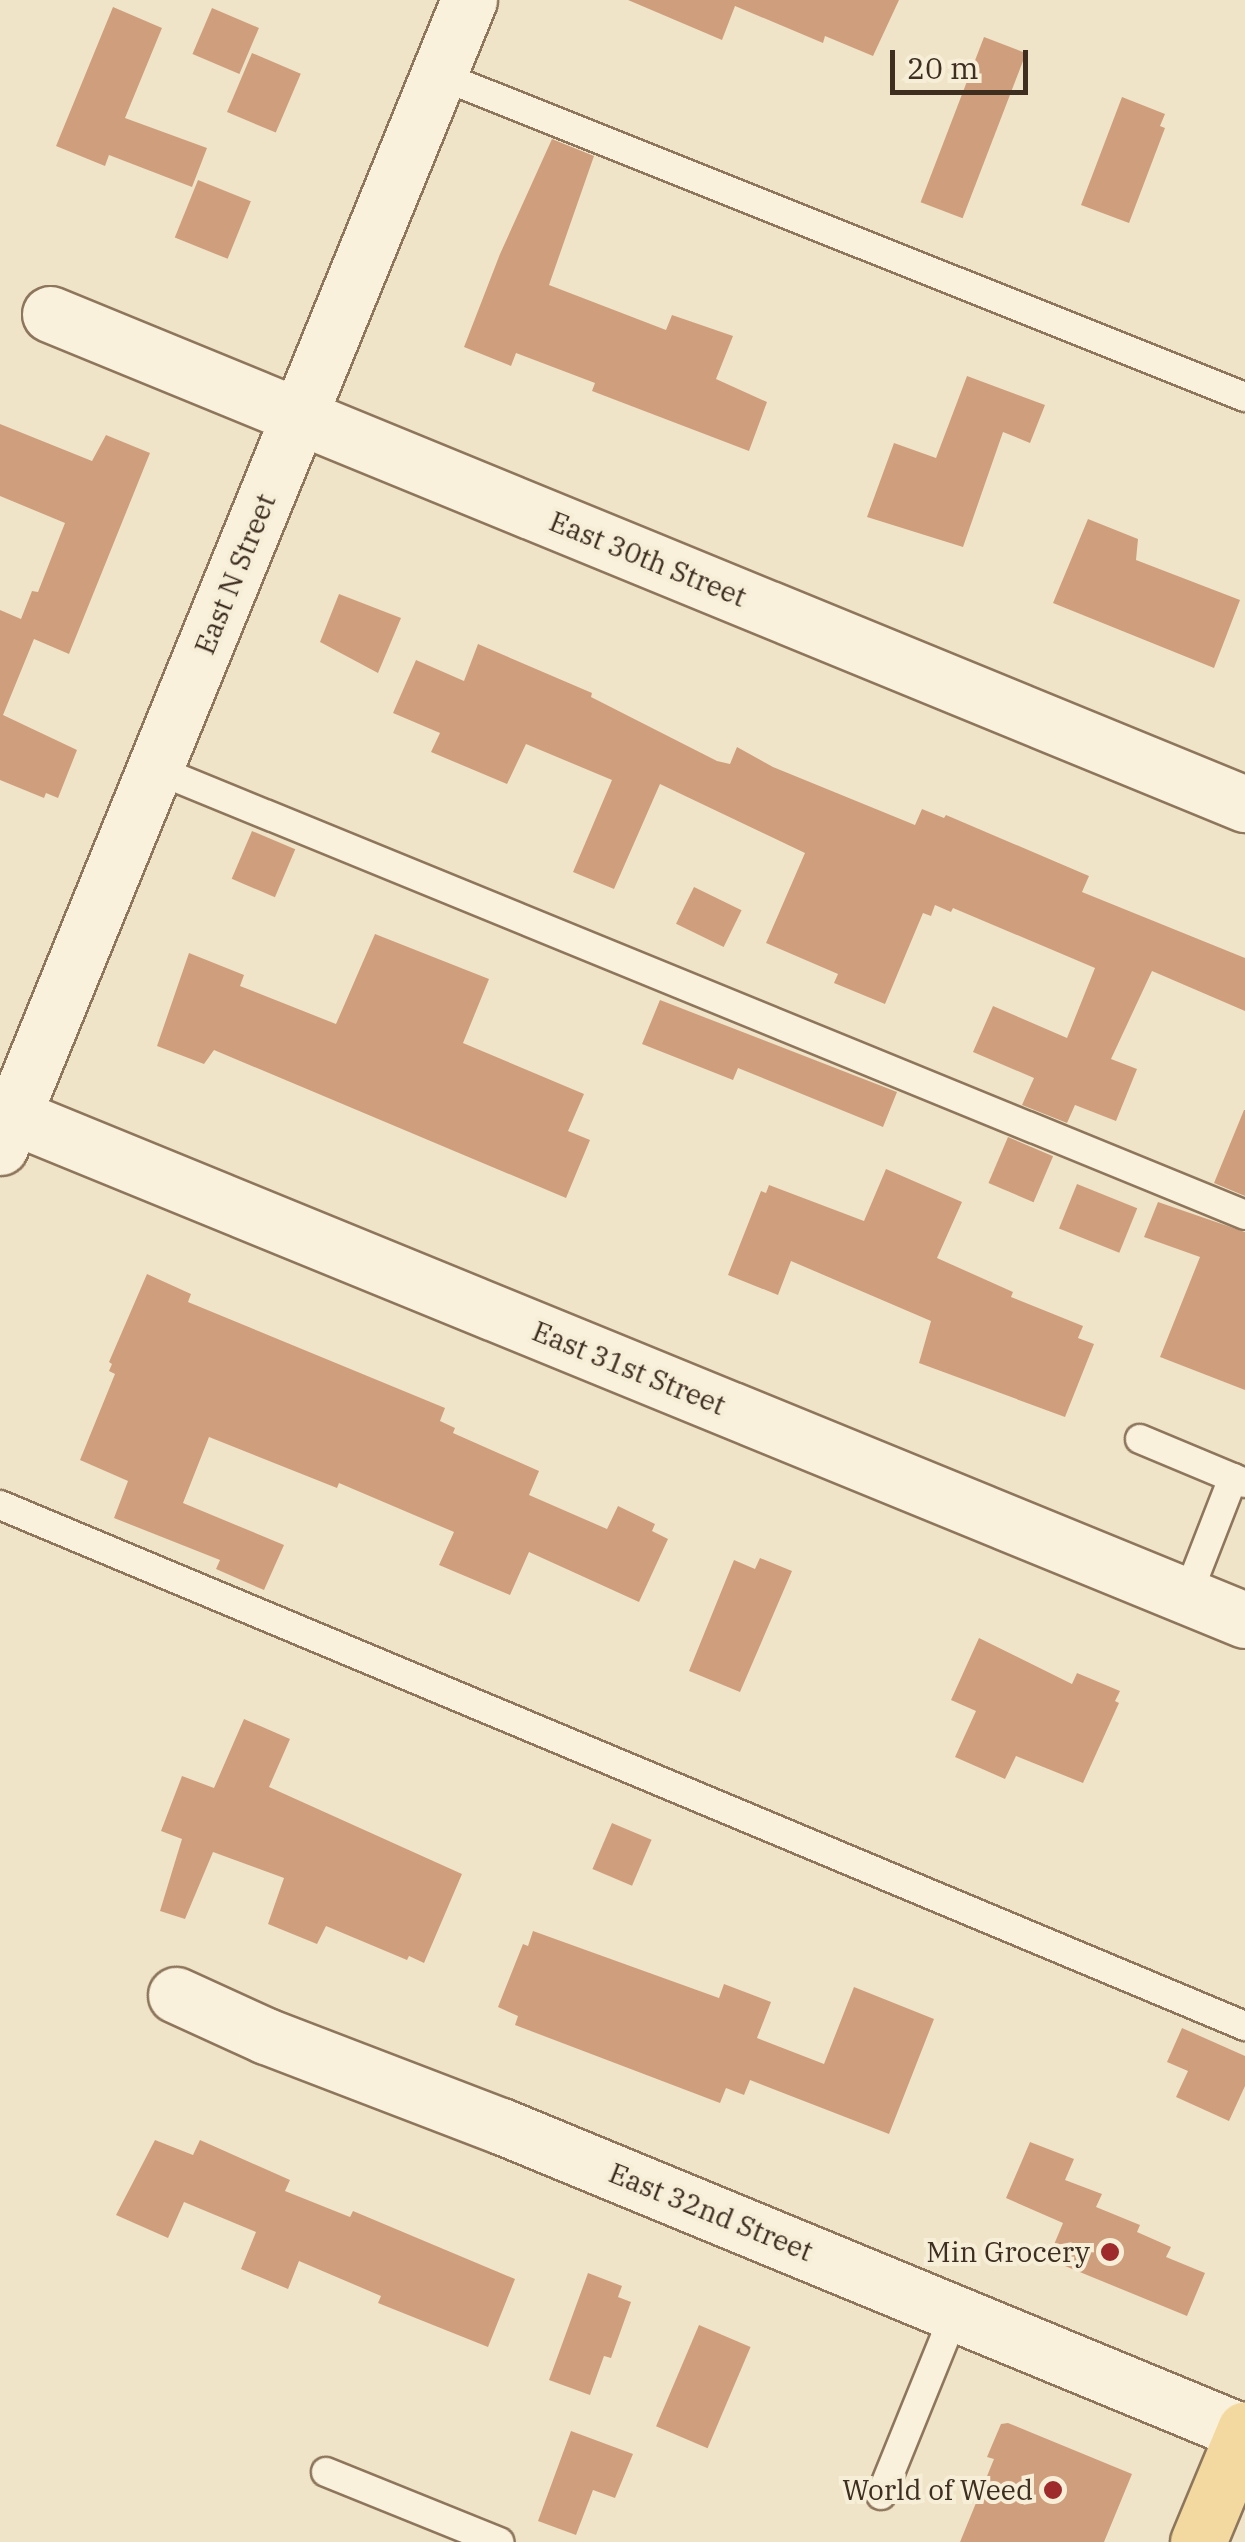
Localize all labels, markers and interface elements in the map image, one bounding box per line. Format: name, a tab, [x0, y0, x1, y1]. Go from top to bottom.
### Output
scale bar	[895, 30, 1032, 92]
text: 20 m	[907, 48, 979, 87]
street label: East N Street	[188, 489, 282, 659]
street label: East 30th Street	[545, 504, 751, 614]
street label: East 31st Street	[528, 1314, 730, 1422]
street label: East 32nd Street	[604, 2156, 818, 2268]
place label: Min Grocery	[926, 2235, 1090, 2269]
marker: Min Grocery	[1099, 2241, 1121, 2263]
place label: World of Weed	[842, 2473, 1033, 2507]
marker: World of Weed	[1042, 2479, 1064, 2501]

